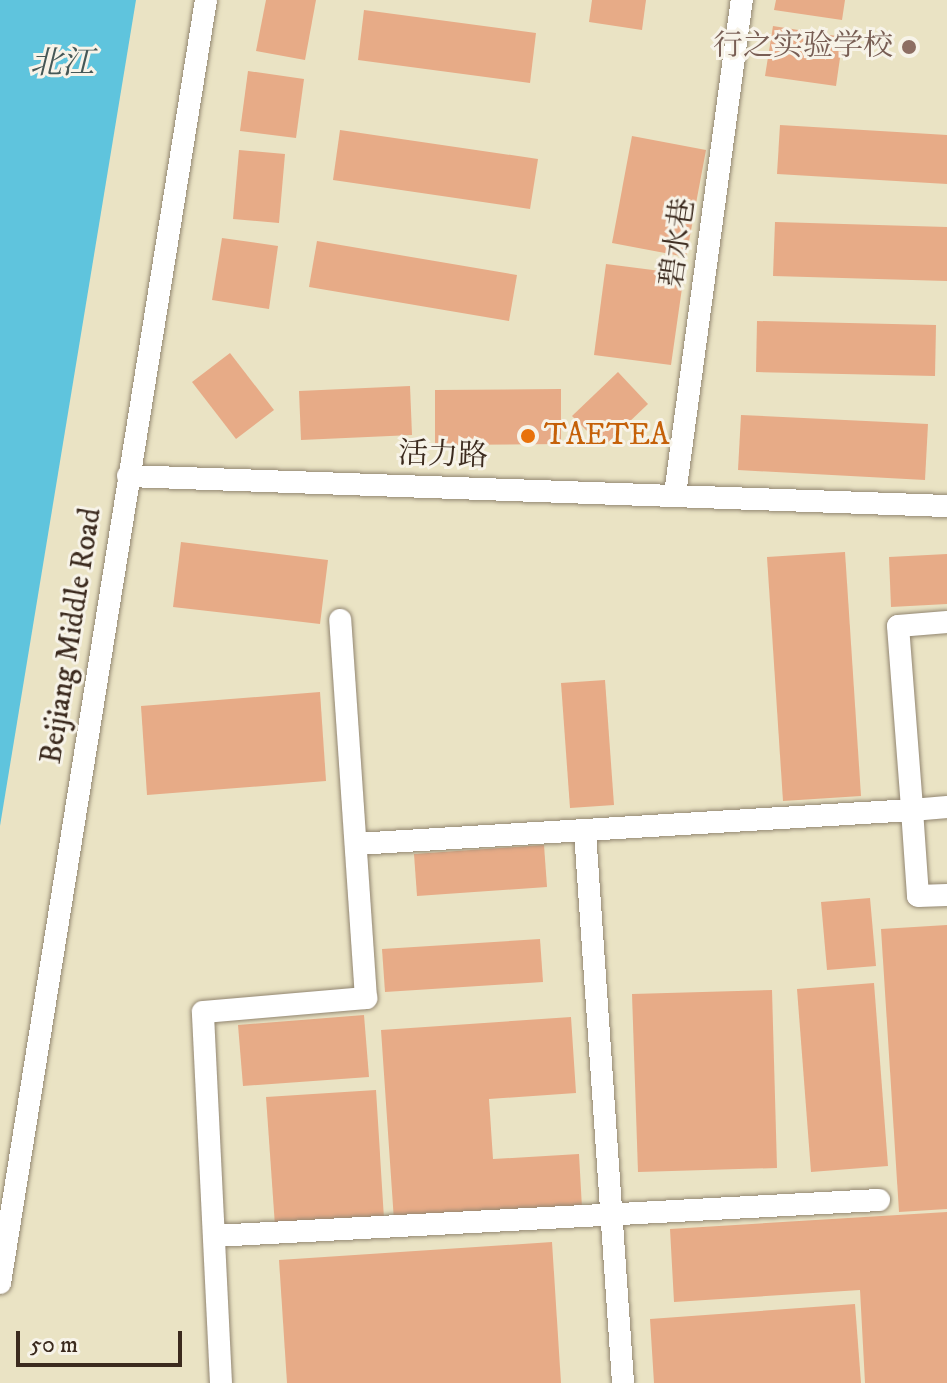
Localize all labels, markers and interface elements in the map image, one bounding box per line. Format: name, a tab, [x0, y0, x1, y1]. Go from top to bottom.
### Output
place label: 行之实验学校	[713, 29, 893, 65]
marker: 行之实验学校	[900, 38, 918, 56]
water label: 北江	[30, 45, 94, 83]
street label: 碧水巷	[655, 196, 703, 290]
place label: TAETEA	[544, 418, 669, 454]
marker: TAETEA	[519, 427, 537, 445]
street label: 活力路	[397, 436, 489, 476]
street label: Beijiang Middle Road	[34, 506, 110, 766]
scale bar	[20, 1315, 186, 1365]
text: 50 m	[30, 1330, 78, 1360]

